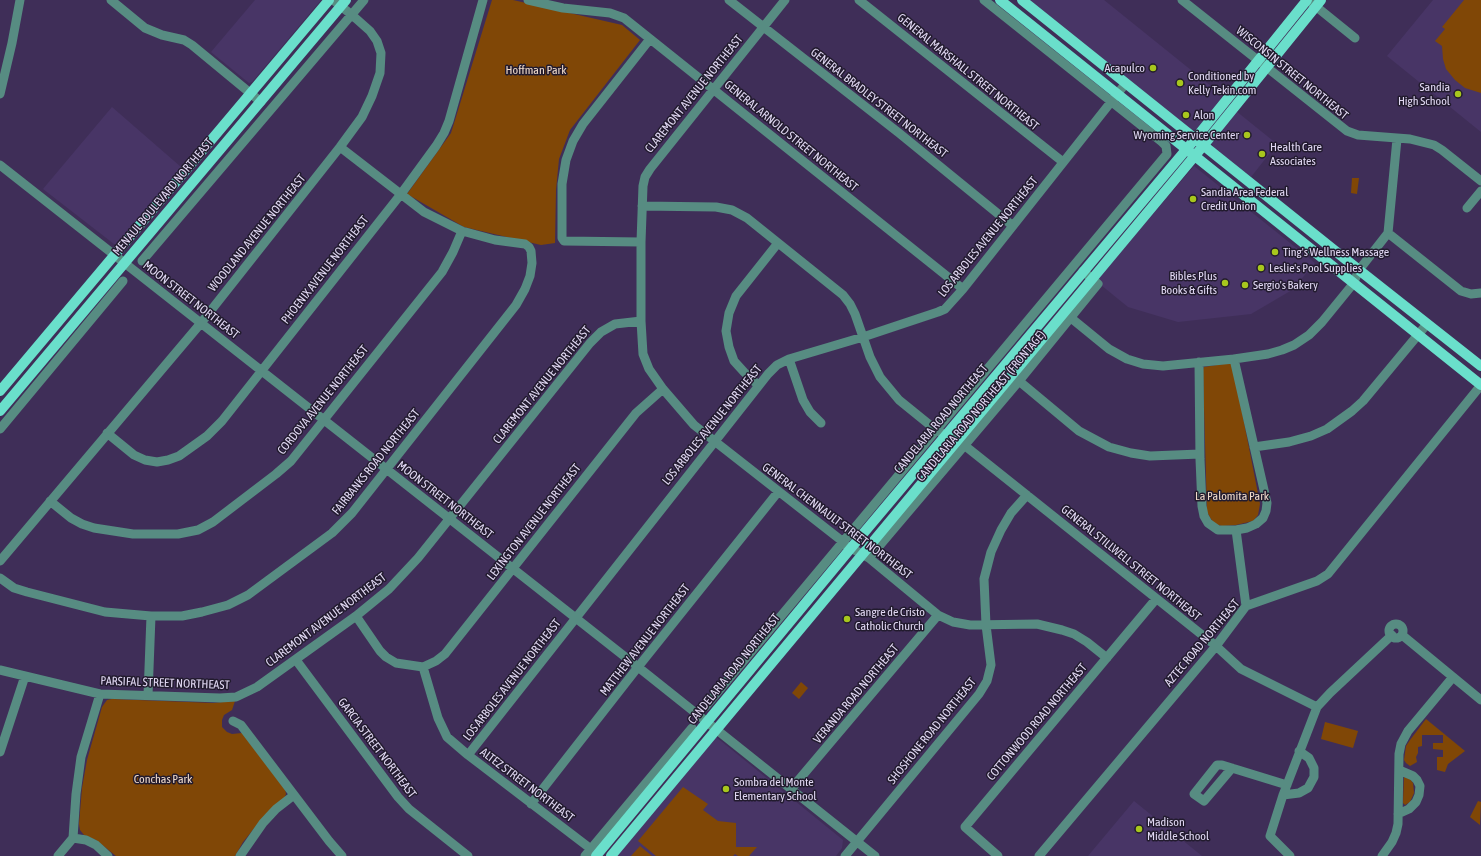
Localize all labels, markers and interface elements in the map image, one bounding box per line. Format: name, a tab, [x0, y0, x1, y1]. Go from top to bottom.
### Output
street label: GENERAL MARSHALL STREET NORTHEAST	[894, 11, 1042, 133]
street label: WISCONSIN STREET NORTHEAST	[1233, 23, 1351, 123]
street label: CLAREMONT AVENUE NORTHEAST	[642, 32, 746, 156]
street label: GENERAL BRADLEY STREET NORTHEAST	[808, 45, 950, 161]
place label: Acapulco	[1104, 61, 1145, 75]
park label: Hoffman Park	[506, 63, 566, 77]
marker: Acapulco	[1148, 63, 1158, 73]
place label: Conditioned by Kelly Tekin.com	[1188, 69, 1256, 97]
street label: GENERAL ARNOLD STREET NORTHEAST	[721, 78, 861, 194]
marker: Conditioned by Kelly Tekin.com	[1175, 78, 1185, 88]
place label: Sandia High School	[1398, 80, 1450, 108]
marker: Sandia High School	[1453, 89, 1463, 99]
place label: Alon	[1194, 108, 1214, 122]
marker: Alon	[1181, 110, 1191, 120]
place label: Wyoming Service Center	[1134, 128, 1239, 142]
marker: Wyoming Service Center	[1242, 130, 1252, 140]
street label: MENAUL BOULEVARD NORTHEAST	[110, 135, 216, 259]
place label: Health Care Associates	[1270, 140, 1322, 168]
marker: Health Care Associates	[1257, 149, 1267, 159]
street label: WOODLAND AVENUE NORTHEAST	[205, 172, 309, 294]
street label: LOS ARBOLES AVENUE NORTHEAST	[935, 174, 1041, 300]
place label: Sandia Area Federal Credit Union	[1201, 185, 1288, 213]
marker: Sandia Area Federal Credit Union	[1188, 194, 1198, 204]
street label: PHOENIX AVENUE NORTHEAST	[278, 213, 372, 327]
place label: Ting's Wellness Massage	[1283, 245, 1389, 259]
marker: Ting's Wellness Massage	[1270, 247, 1280, 257]
street label: MOON STREET NORTHEAST	[140, 258, 242, 342]
place label: Leslie's Pool Supplies	[1269, 261, 1362, 275]
marker: Leslie's Pool Supplies	[1256, 263, 1266, 273]
place label: Bibles Plus Books & Gifts	[1161, 269, 1217, 297]
marker: Bibles Plus Books & Gifts	[1220, 278, 1230, 288]
place label: Sergio's Bakery	[1253, 278, 1318, 292]
marker: Sergio's Bakery	[1240, 280, 1250, 290]
street label: CLAREMONT AVENUE NORTHEAST	[490, 323, 594, 447]
street label: CANDELARIA ROAD NORTHEAST (FRONTAGE)	[914, 328, 1048, 484]
street label: CORDOVA AVENUE NORTHEAST	[275, 343, 371, 457]
street label: CANDELARIA ROAD NORTHEAST	[891, 361, 991, 477]
street label: LOS ARBOLES AVENUE NORTHEAST	[659, 362, 765, 488]
street label: FAIRBANKS ROAD NORTHEAST	[329, 406, 423, 518]
street label: MOON STREET NORTHEAST	[394, 458, 496, 542]
street label: GENERAL CHENNAULT STREET NORTHEAST	[759, 460, 915, 582]
street label: LEXINGTON AVENUE NORTHEAST	[484, 461, 584, 583]
park label: La Palomita Park	[1195, 489, 1269, 503]
street label: GENERAL STILLWELL STREET NORTHEAST	[1058, 502, 1204, 624]
street label: CLAREMONT AVENUE NORTHEAST	[263, 570, 389, 670]
street label: MATTHEW AVENUE NORTHEAST	[597, 581, 693, 699]
street label: AZTEC ROAD NORTHEAST	[1161, 596, 1243, 690]
place label: Sangre de Cristo Catholic Church	[855, 605, 925, 633]
street label: CANDELARIA ROAD NORTHEAST	[685, 611, 783, 727]
marker: Sangre de Cristo Catholic Church	[842, 614, 852, 624]
street label: LOS ARBOLES AVENUE NORTHEAST	[460, 616, 564, 744]
street label: VERANDA ROAD NORTHEAST	[810, 642, 902, 746]
street label: COTTONWOOD ROAD NORTHEAST	[984, 661, 1090, 783]
street label: PARSIFAL STREET NORTHEAST	[100, 674, 230, 692]
street label: SHOSHONE ROAD NORTHEAST	[885, 675, 979, 787]
street label: GARCIA STREET NORTHEAST	[335, 695, 419, 801]
street label: ALTEZ STREET NORTHEAST	[477, 745, 577, 825]
park label: Conchas Park	[134, 772, 192, 786]
place label: Sombra del Monte Elementary School	[734, 775, 816, 803]
marker: Sombra del Monte Elementary School	[721, 784, 731, 794]
place label: Madison Middle School	[1147, 815, 1209, 843]
marker: Madison Middle School	[1134, 824, 1144, 834]

